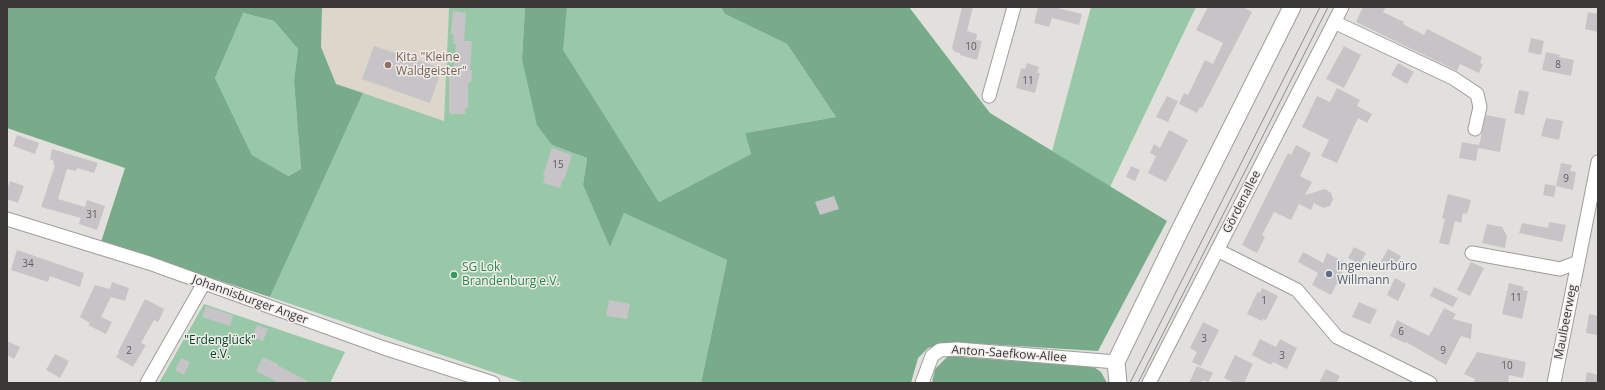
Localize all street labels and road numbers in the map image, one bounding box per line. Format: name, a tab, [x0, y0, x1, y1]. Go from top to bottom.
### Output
street label: Gördenallee	[1220, 168, 1264, 236]
street label: Johannisburger Anger	[190, 272, 310, 328]
street label: Maulbeerweg	[1552, 283, 1580, 361]
street label: Anton-Saefkow-Allee	[951, 343, 1067, 365]

